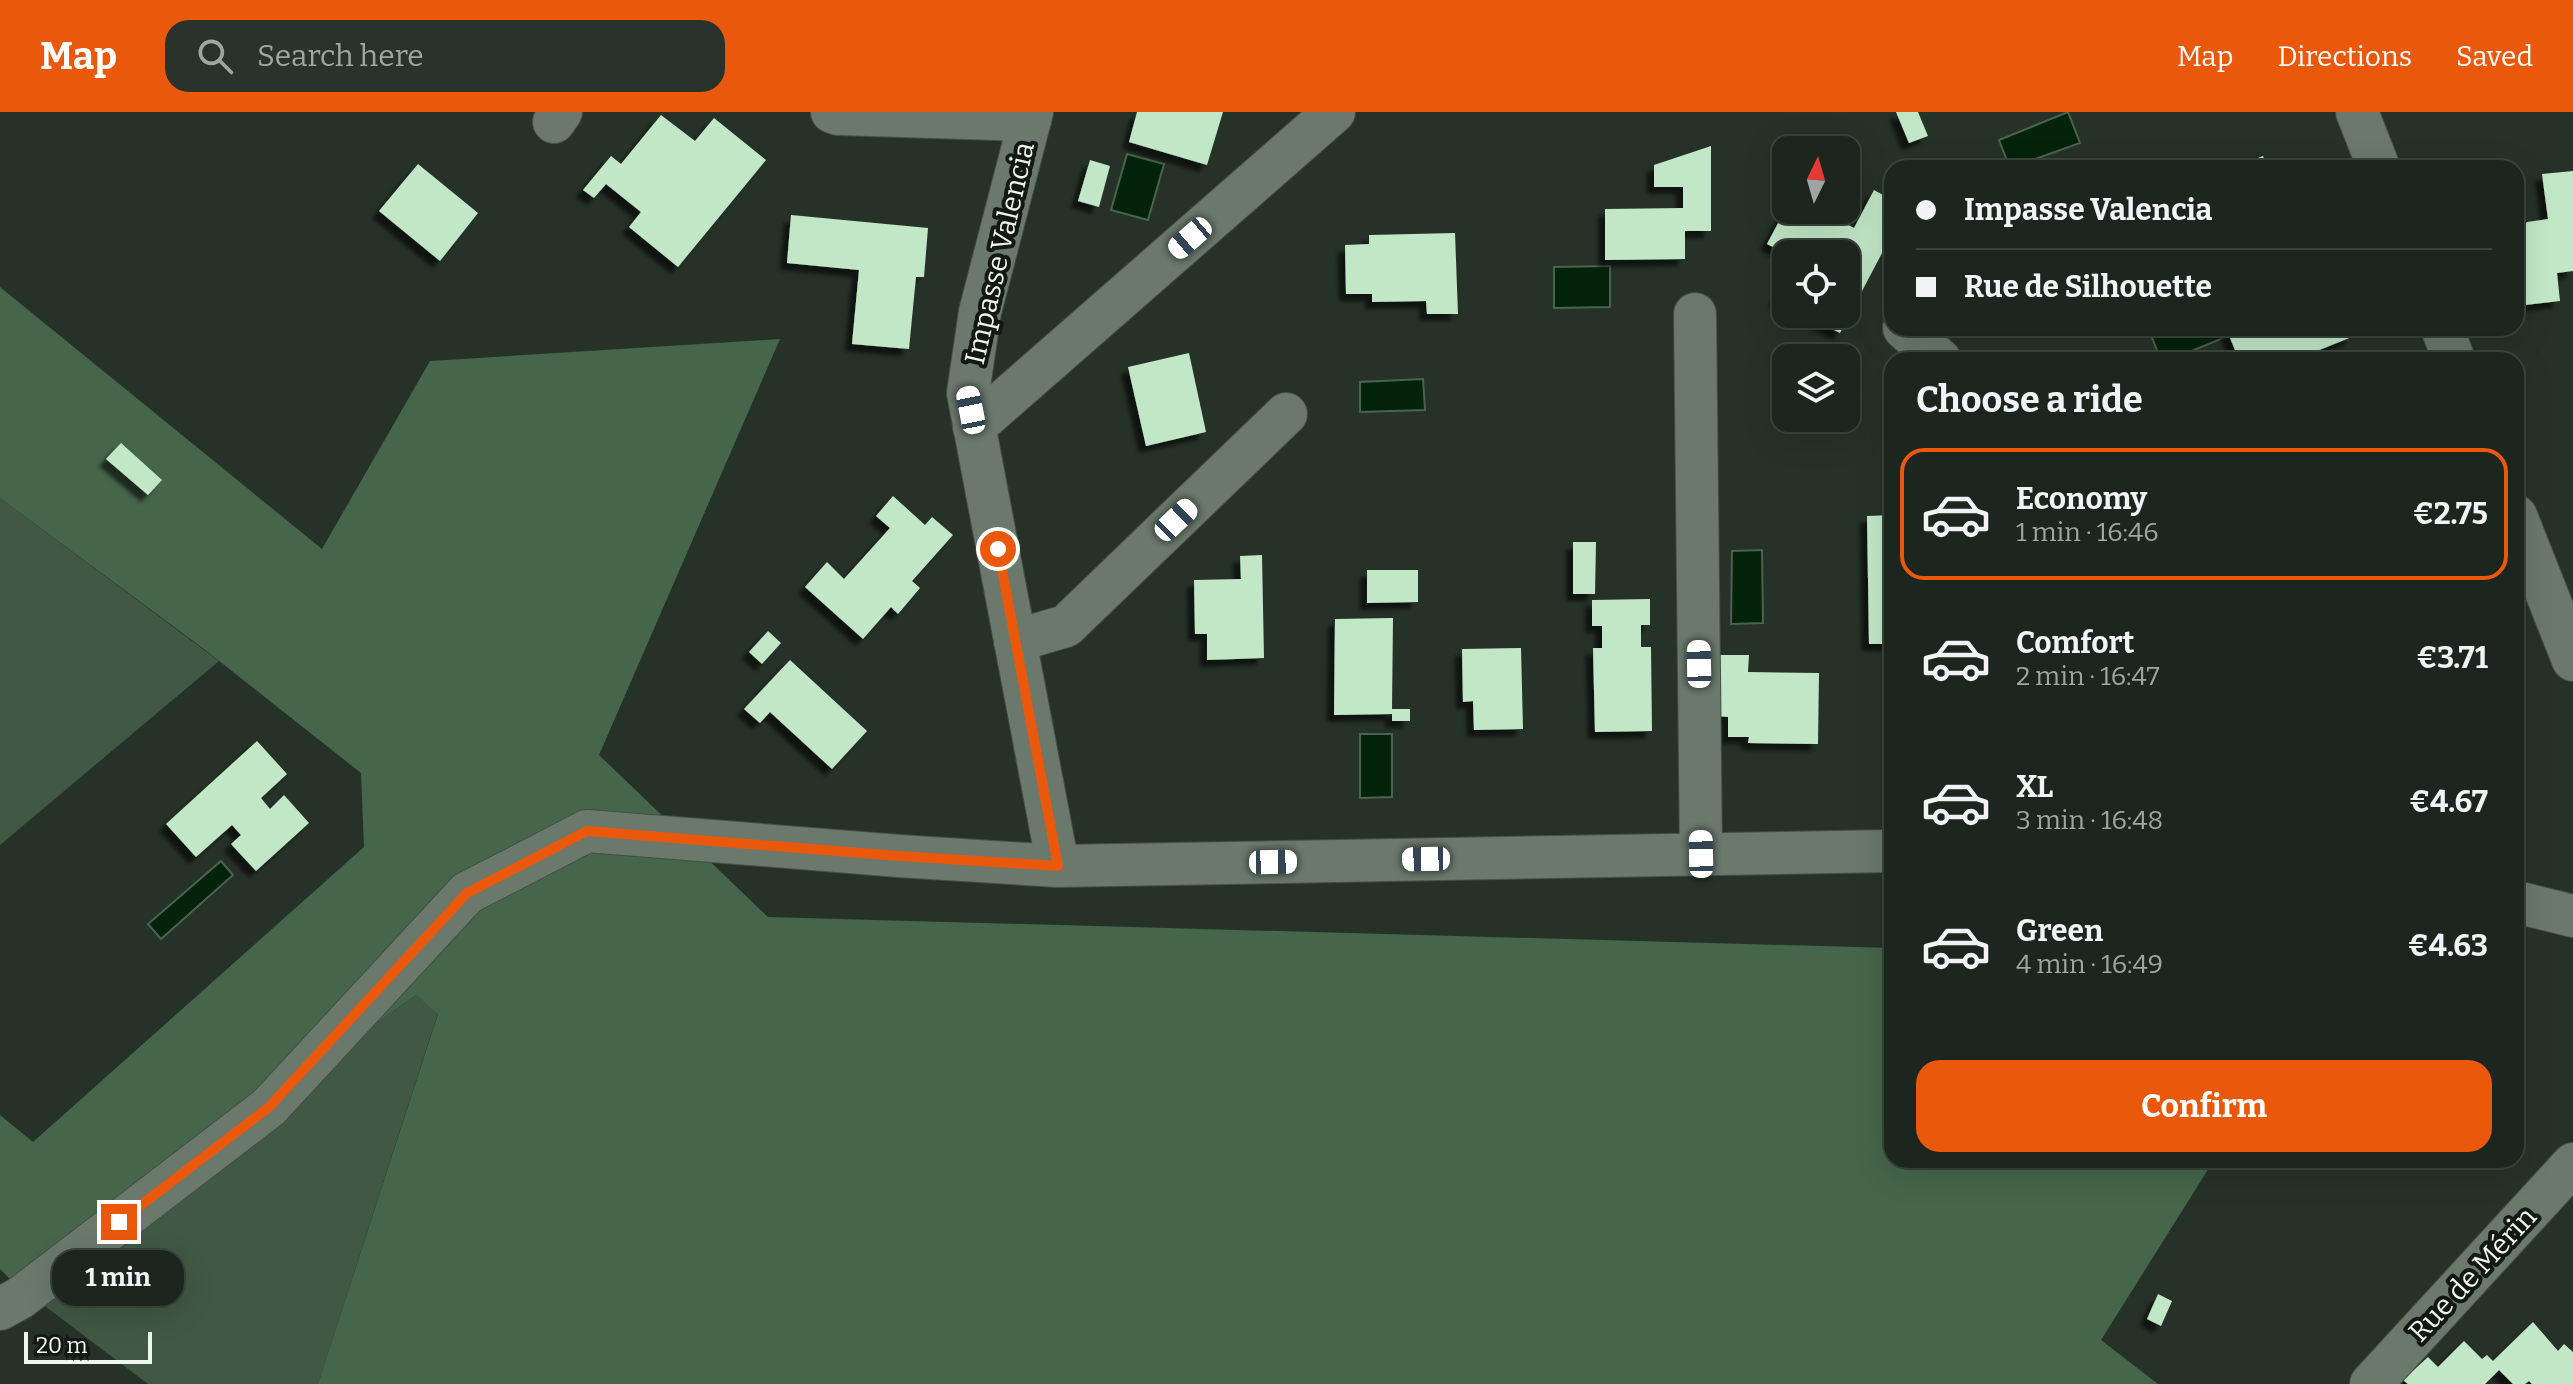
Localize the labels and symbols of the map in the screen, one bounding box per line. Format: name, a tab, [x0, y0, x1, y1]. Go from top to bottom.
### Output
north arrow	[1772, 136, 1860, 224]
street label: Impasse Valencia	[958, 139, 1041, 367]
car	[1164, 213, 1216, 263]
car	[955, 384, 987, 436]
car	[1150, 495, 1202, 545]
route start	[980, 531, 1016, 567]
car	[1687, 640, 1711, 688]
car	[1689, 830, 1713, 878]
car	[1402, 847, 1450, 871]
car	[1249, 850, 1297, 874]
street label: Rue de Mérin	[2402, 1200, 2543, 1348]
route end	[101, 1204, 137, 1240]
callout: 1 min	[53, 1250, 185, 1306]
scale bar	[24, 1328, 152, 1364]

